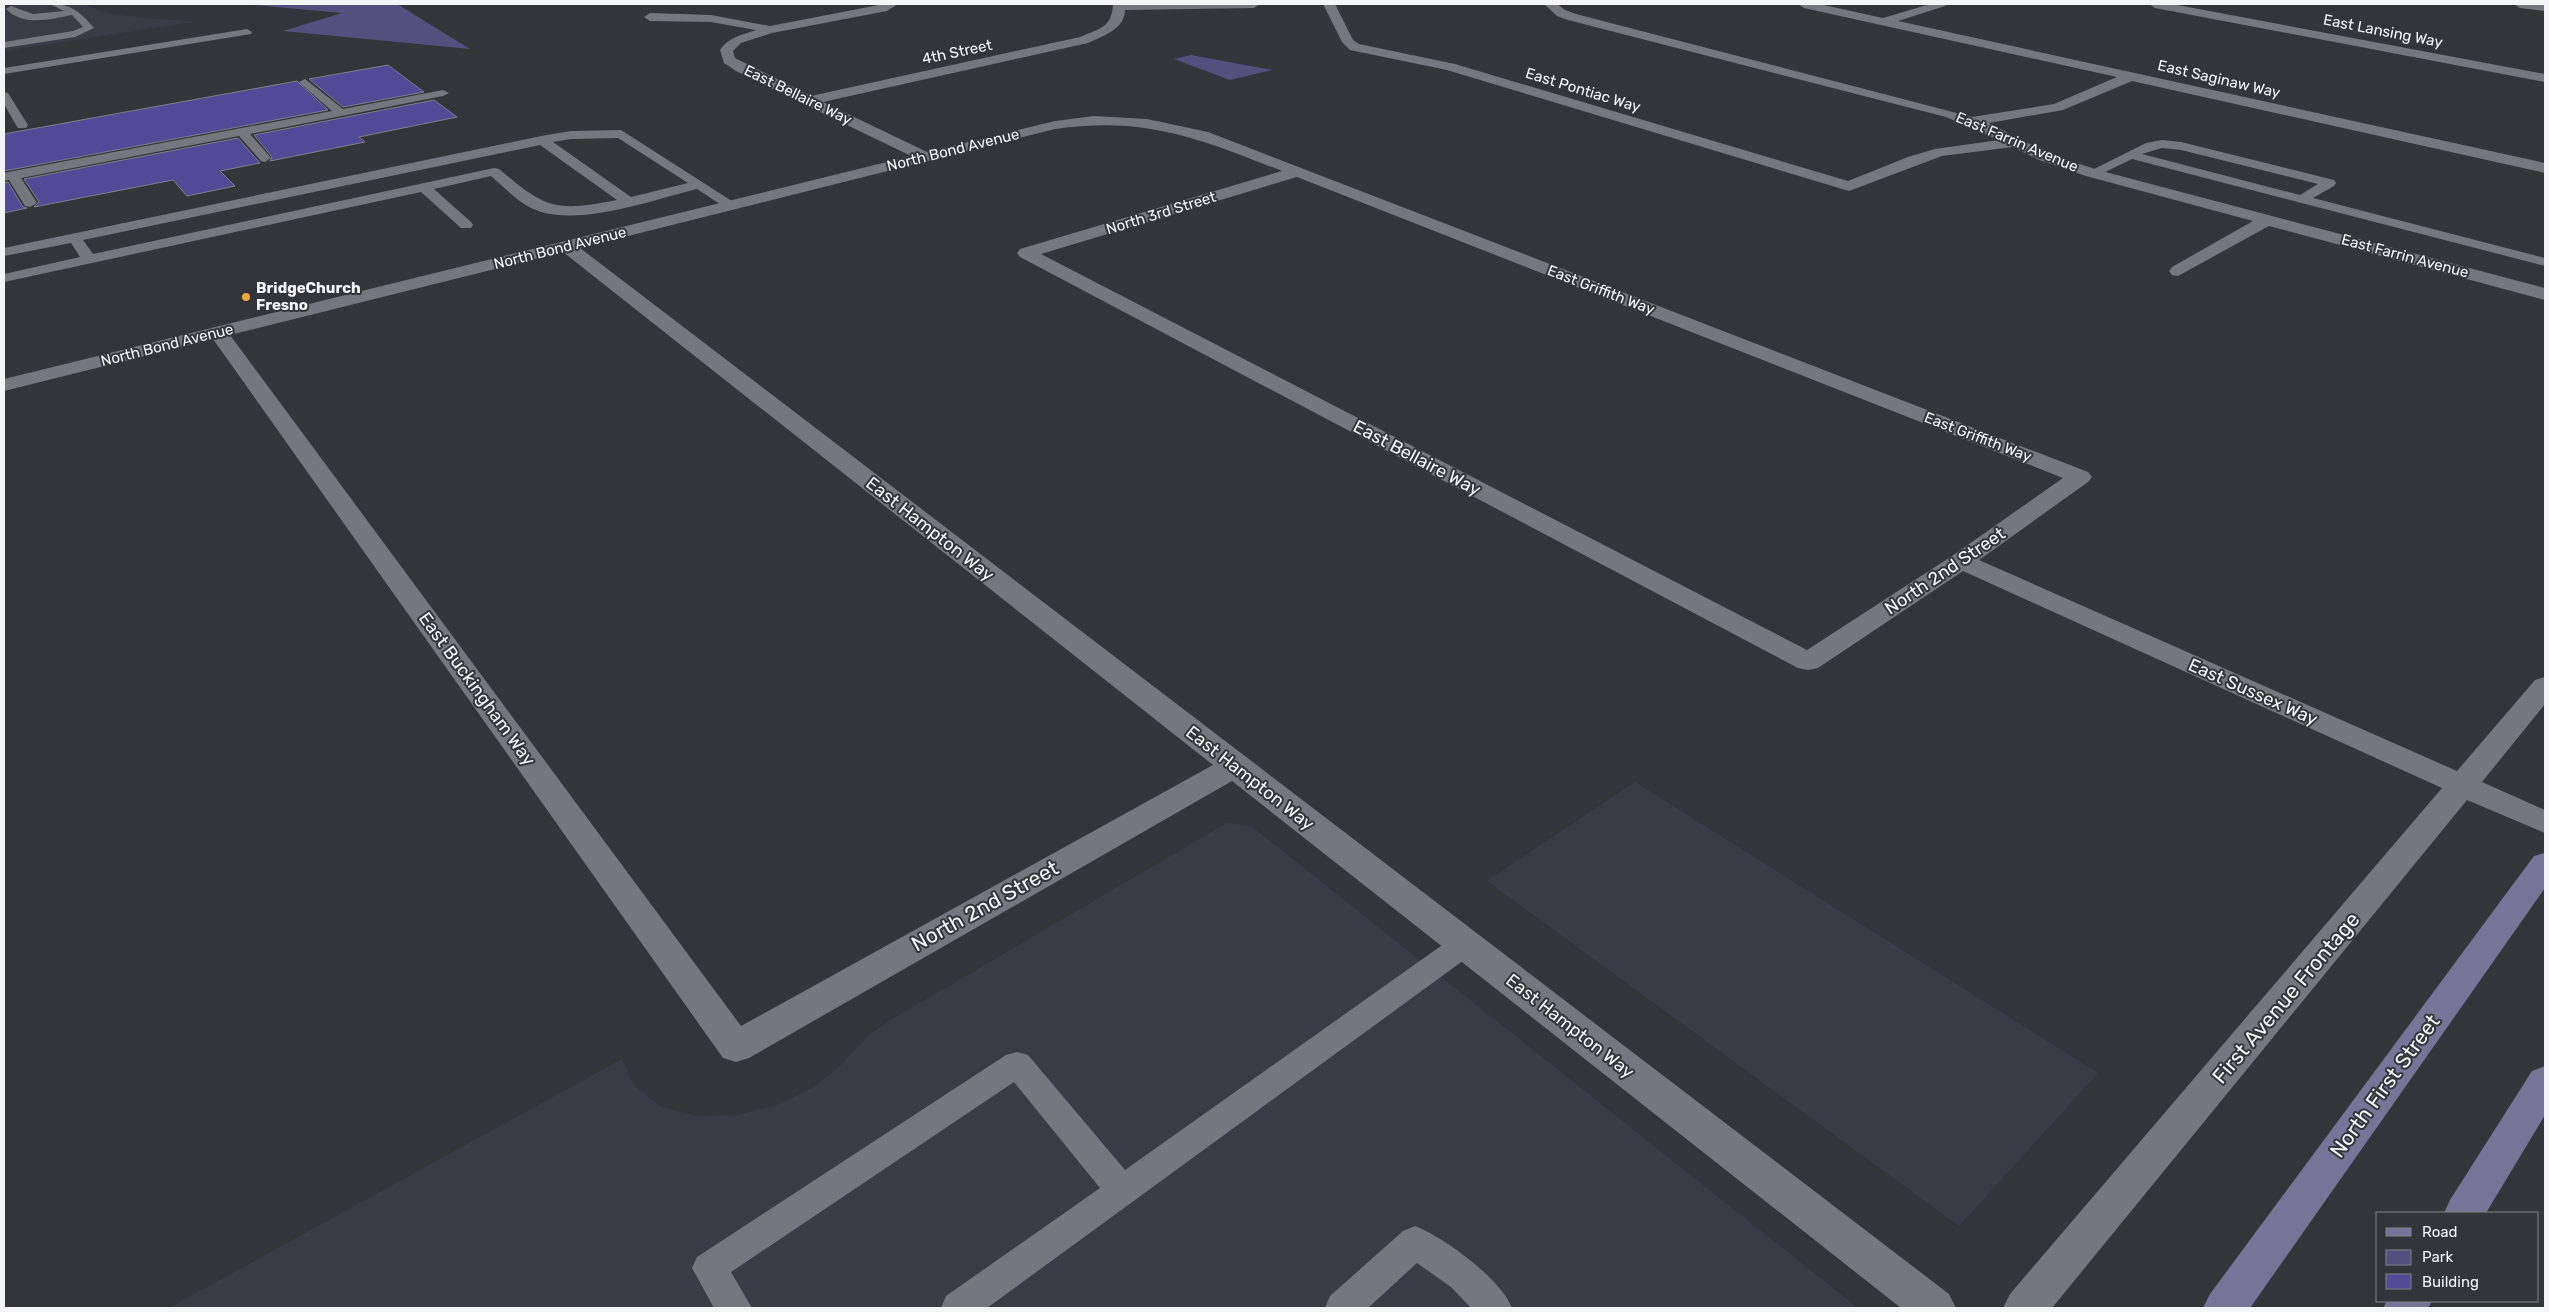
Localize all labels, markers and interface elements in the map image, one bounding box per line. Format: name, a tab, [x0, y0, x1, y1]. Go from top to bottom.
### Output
street label: East Lansing Way	[2322, 11, 2444, 51]
street label: 4th Street	[920, 36, 994, 68]
street label: East Saginaw Way	[2156, 56, 2282, 102]
street label: East Bellaire Way	[741, 61, 855, 129]
street label: East Pontiac Way	[1523, 64, 1643, 116]
street label: East Farrin Avenue	[1953, 108, 2081, 176]
street label: North Bond Avenue	[885, 125, 1021, 175]
street label: North 3rd Street	[1104, 188, 1218, 238]
street label: North Bond Avenue	[492, 223, 628, 273]
street label: East Farrin Avenue	[2339, 230, 2471, 282]
street label: East Griffith Way	[1545, 261, 1657, 319]
place label: BridgeChurch Fresno	[256, 279, 361, 314]
marker: BridgeChurch Fresno	[240, 291, 252, 303]
street label: North Bond Avenue	[99, 320, 235, 370]
street label: East Griffith Way	[1922, 408, 2034, 466]
street label: East Bellaire Way	[1350, 415, 1485, 501]
street label: East Hampton Way	[861, 472, 999, 586]
street label: North 2nd Street	[1881, 523, 2009, 619]
street label: East Buckingham Way	[414, 608, 540, 770]
street label: East Sussex Way	[2185, 654, 2321, 730]
street label: East Hampton Way	[1181, 721, 1319, 835]
street label: North 2nd Street	[907, 855, 1063, 956]
street label: First Avenue Frontage	[2207, 907, 2365, 1088]
street label: East Hampton Way	[1501, 969, 1639, 1083]
street label: North First Street	[2324, 1009, 2445, 1162]
legend	[2376, 1212, 2539, 1302]
text: Road	[2422, 1223, 2458, 1241]
text: Park	[2422, 1248, 2453, 1266]
text: Building	[2422, 1273, 2479, 1291]

